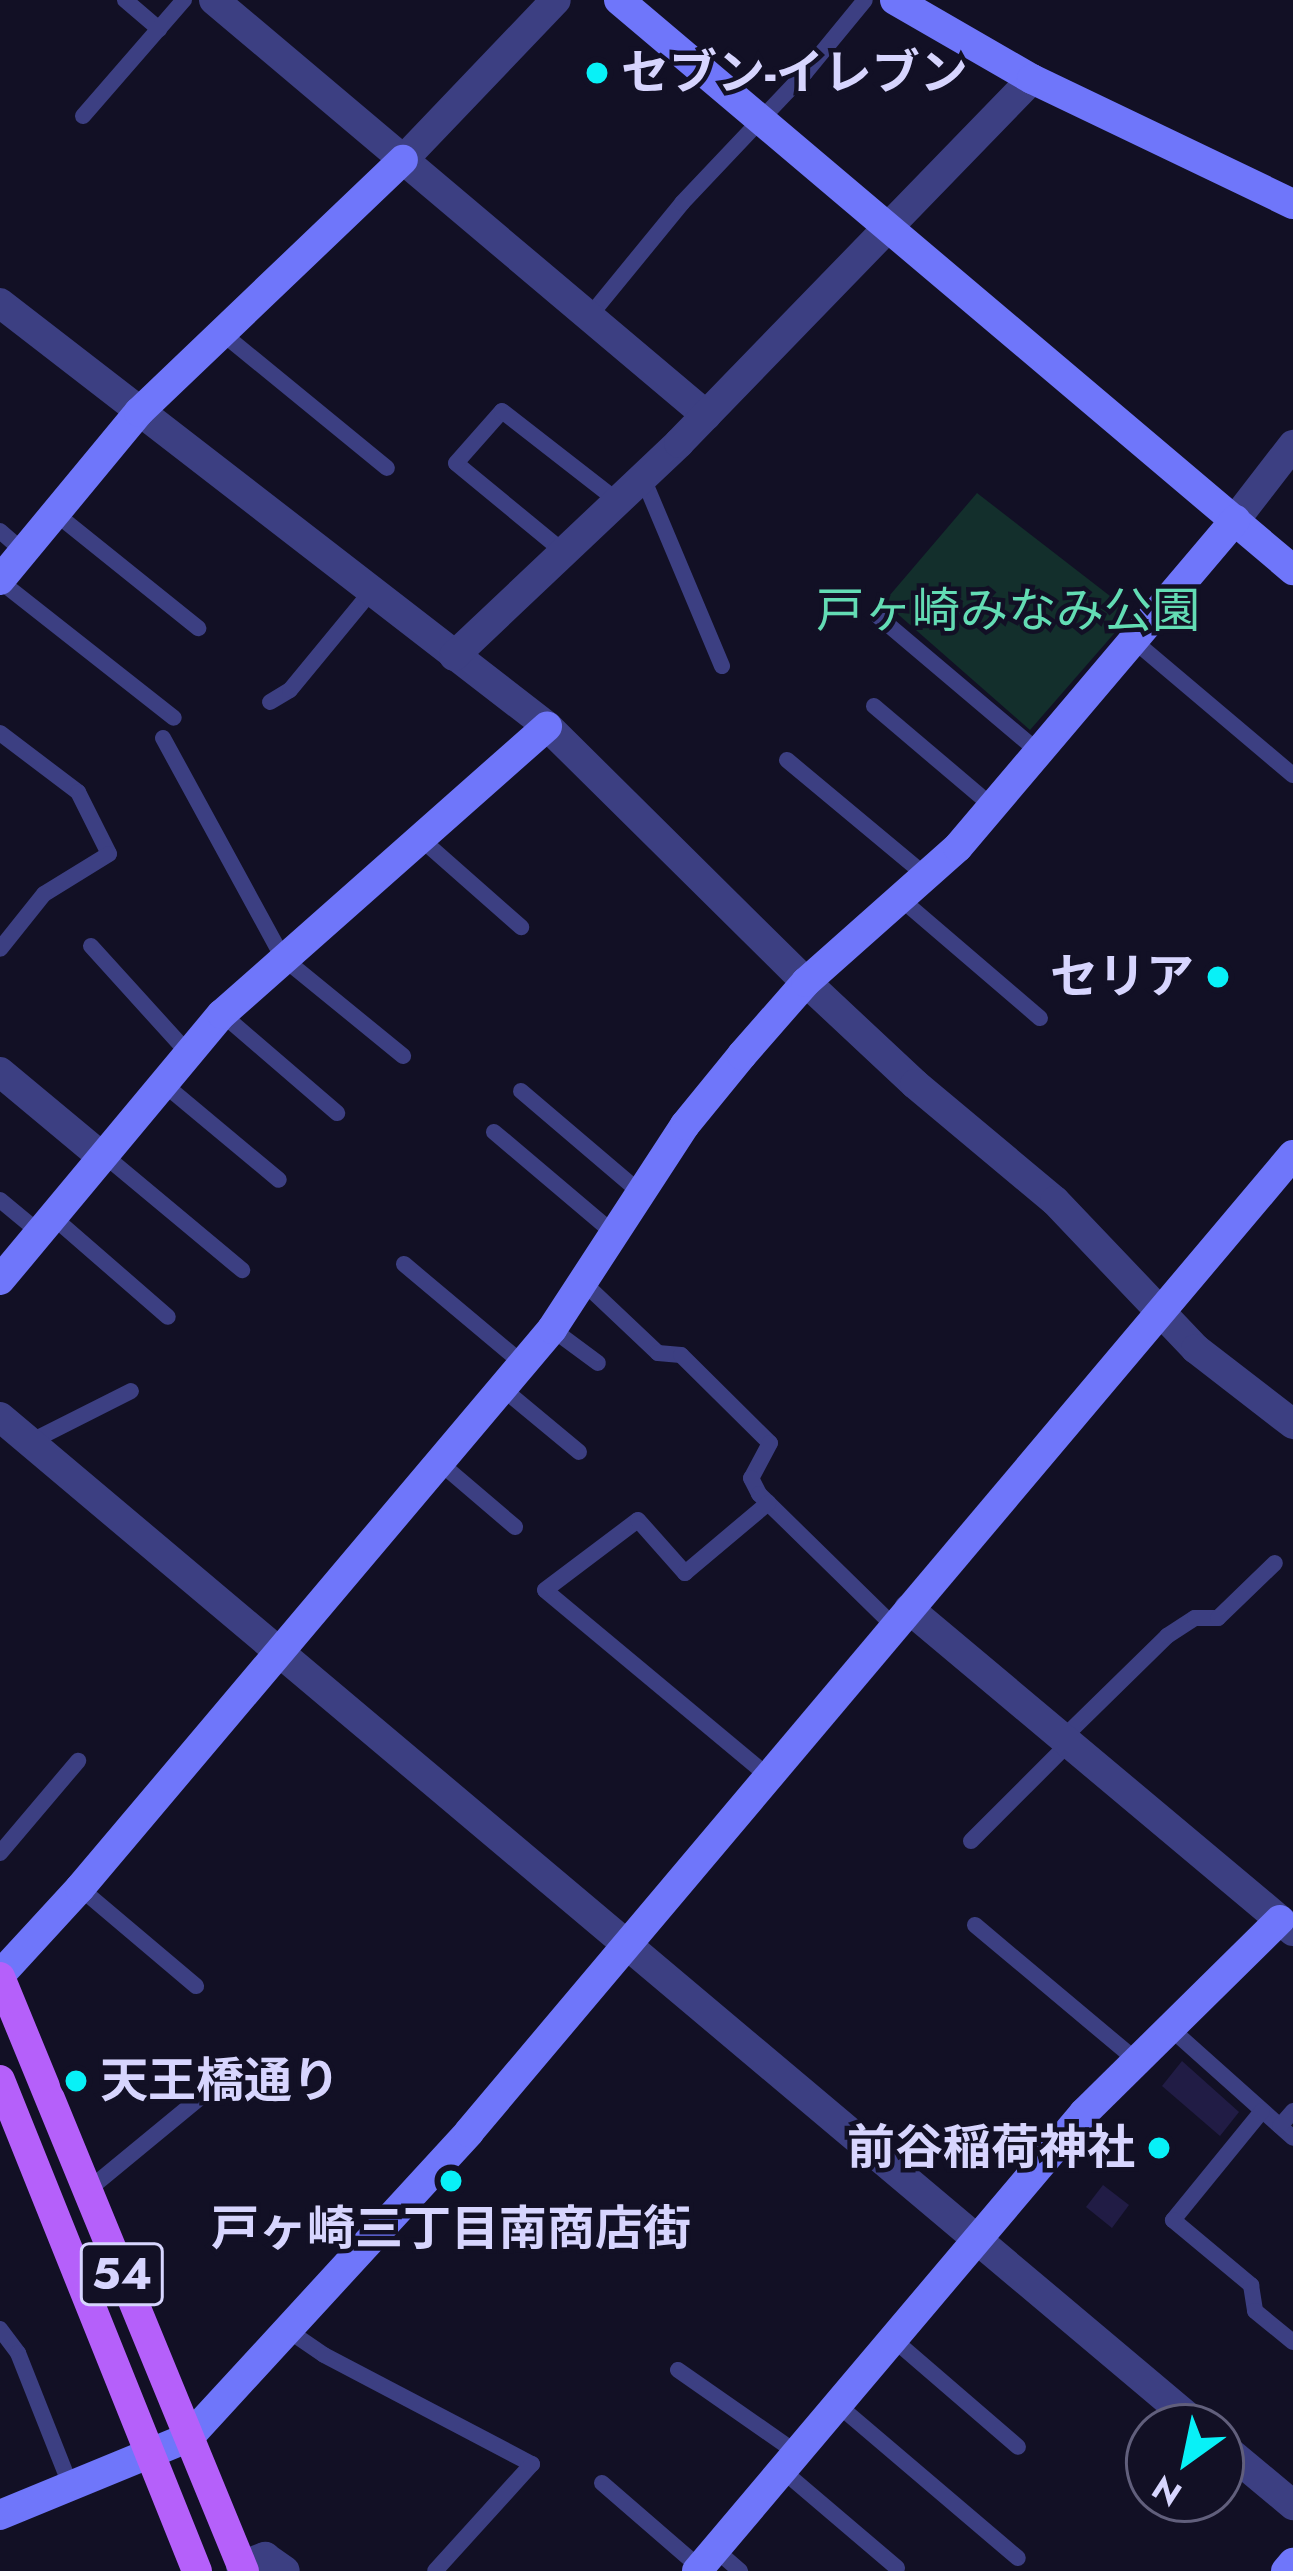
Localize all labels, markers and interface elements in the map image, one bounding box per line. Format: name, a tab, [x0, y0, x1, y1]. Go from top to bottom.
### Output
place label: セブン-イレブン	[621, 44, 968, 102]
marker: セブン-イレブン	[584, 60, 610, 86]
park label: 戸ヶ崎みなみ公園	[816, 582, 1200, 640]
place label: セリア	[1050, 948, 1194, 1006]
marker: セリア	[1205, 964, 1231, 990]
place label: 天王橋通り	[100, 2052, 340, 2110]
marker: 天王橋通り	[63, 2068, 89, 2094]
place label: 前谷稲荷神社	[847, 2119, 1135, 2177]
marker: 前谷稲荷神社	[1146, 2135, 1172, 2161]
marker: 戸ヶ崎三丁目南商店街	[438, 2168, 464, 2194]
place label: 戸ヶ崎三丁目南商店街	[211, 2200, 691, 2258]
road number: 54	[77, 2235, 167, 2313]
north arrow	[1125, 2403, 1245, 2523]
text: N	[1143, 2464, 1191, 2518]

